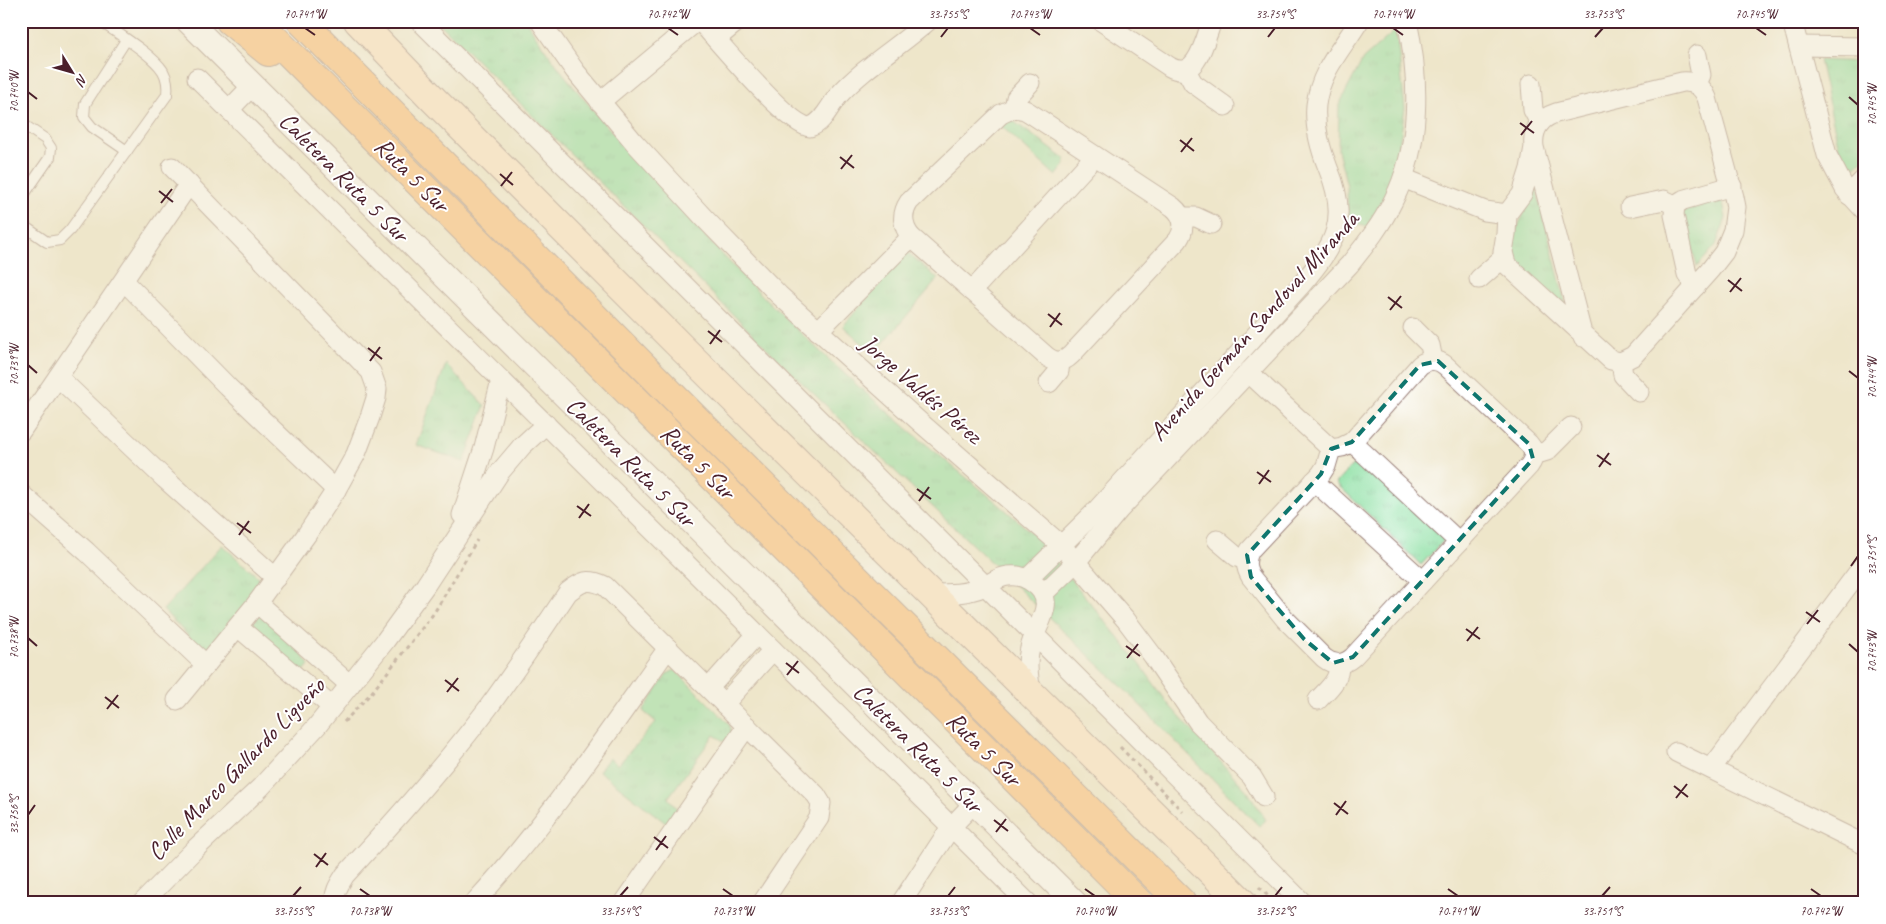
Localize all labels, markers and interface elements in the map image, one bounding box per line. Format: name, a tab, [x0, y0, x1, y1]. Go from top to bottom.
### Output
text: 70.741°W	[284, 6, 328, 22]
text: 70.742°W	[647, 6, 691, 22]
text: 33.755°S	[929, 6, 969, 22]
text: 70.743°W	[1009, 6, 1053, 22]
text: 33.754°S	[1256, 6, 1296, 22]
text: 70.744°W	[1372, 6, 1416, 22]
text: 33.753°S	[1584, 6, 1624, 22]
text: 70.745°W	[1735, 6, 1779, 22]
north arrow	[48, 48, 98, 98]
text: 70.740°W	[6, 69, 22, 113]
text: N	[71, 71, 91, 90]
text: 70.745°W	[1864, 82, 1880, 126]
street label: Caletera Ruta 5 Sur	[272, 105, 418, 251]
street label: Ruta 5 Sur	[368, 131, 458, 221]
street label: Avenida Germán Sandoval Miranda	[1142, 202, 1368, 448]
street label: Jorge Valdés Pérez	[853, 327, 990, 452]
text: 70.739°W	[6, 342, 22, 386]
text: 70.744°W	[1864, 355, 1880, 399]
street label: Caletera Ruta 5 Sur	[560, 391, 702, 533]
street label: Ruta 5 Sur	[654, 418, 742, 506]
text: 33.751°S	[1864, 535, 1880, 575]
text: 70.738°W	[6, 615, 22, 659]
text: 70.743°W	[1864, 629, 1880, 673]
street label: Calle Marco Gallardo Ligueño	[140, 670, 333, 867]
street label: Caletera Ruta 5 Sur	[847, 677, 989, 819]
street label: Ruta 5 Sur	[940, 705, 1028, 793]
text: 33.756°S	[6, 794, 22, 834]
text: 33.755°S	[274, 903, 314, 919]
text: 70.738°W	[349, 903, 393, 919]
text: 33.754°S	[601, 903, 641, 919]
text: 70.739°W	[712, 903, 756, 919]
text: 33.753°S	[929, 903, 969, 919]
text: 70.740°W	[1074, 903, 1118, 919]
text: 33.752°S	[1256, 903, 1296, 919]
text: 70.741°W	[1437, 903, 1481, 919]
text: 33.751°S	[1583, 903, 1623, 919]
text: 70.742°W	[1800, 903, 1844, 919]

